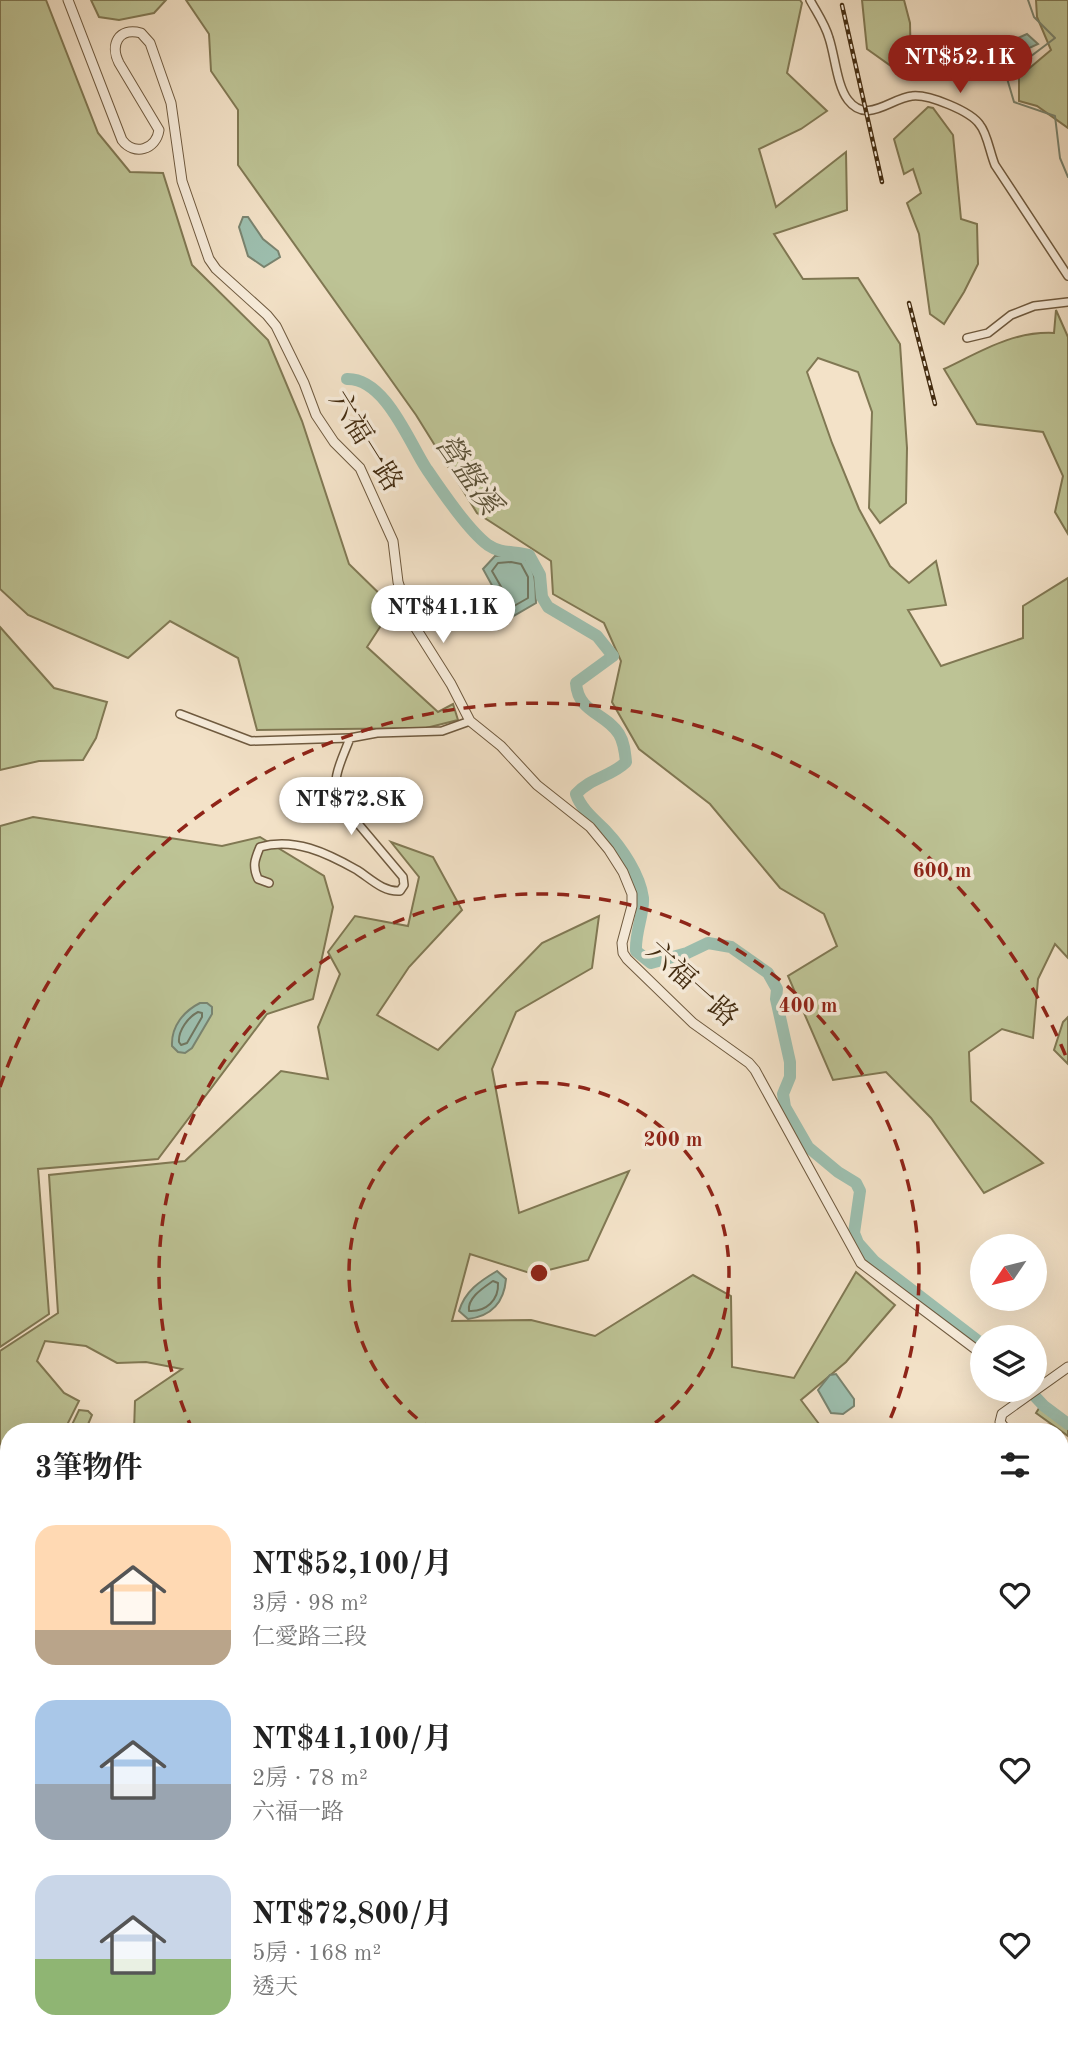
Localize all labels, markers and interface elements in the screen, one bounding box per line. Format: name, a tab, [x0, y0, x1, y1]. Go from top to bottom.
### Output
pin: NT$52.1K	[888, 36, 1032, 95]
text: NT$52.1K	[904, 46, 1016, 69]
street label: 六福一路	[322, 385, 408, 497]
water label: 營盤溪	[429, 428, 509, 523]
pin: NT$41.1K	[371, 586, 515, 645]
text: NT$41.1K	[387, 596, 499, 619]
pin: NT$72.8K	[279, 778, 423, 837]
text: NT$72.8K	[295, 788, 407, 811]
text: 600 m	[912, 861, 972, 882]
street label: 六福一路	[640, 935, 744, 1033]
text: 400 m	[778, 996, 838, 1017]
text: 200 m	[643, 1130, 703, 1151]
north arrow	[970, 1234, 1046, 1311]
map controls	[970, 1234, 1047, 1402]
centre of rings	[527, 1261, 551, 1285]
button: layers	[970, 1325, 1047, 1402]
icon: filters	[996, 1446, 1034, 1484]
text: 3筆物件	[35, 1454, 142, 1484]
text: NT$52,100/月	[252, 1550, 453, 1580]
icon: home	[91, 1553, 175, 1637]
icon: heart	[996, 1576, 1034, 1614]
text: 3房 · 98 m²	[252, 1592, 368, 1615]
text: 仁愛路三段	[252, 1626, 367, 1649]
text: NT$41,100/月	[252, 1725, 453, 1755]
icon: home	[91, 1728, 175, 1812]
icon: heart	[996, 1751, 1034, 1789]
text: 2房 · 78 m²	[252, 1767, 368, 1790]
text: 六福一路	[252, 1801, 344, 1824]
text: NT$72,800/月	[252, 1900, 453, 1930]
icon: home	[91, 1903, 175, 1987]
icon: heart	[996, 1926, 1034, 1964]
text: 5房 · 168 m²	[252, 1942, 381, 1965]
text: 透天	[252, 1976, 298, 1999]

